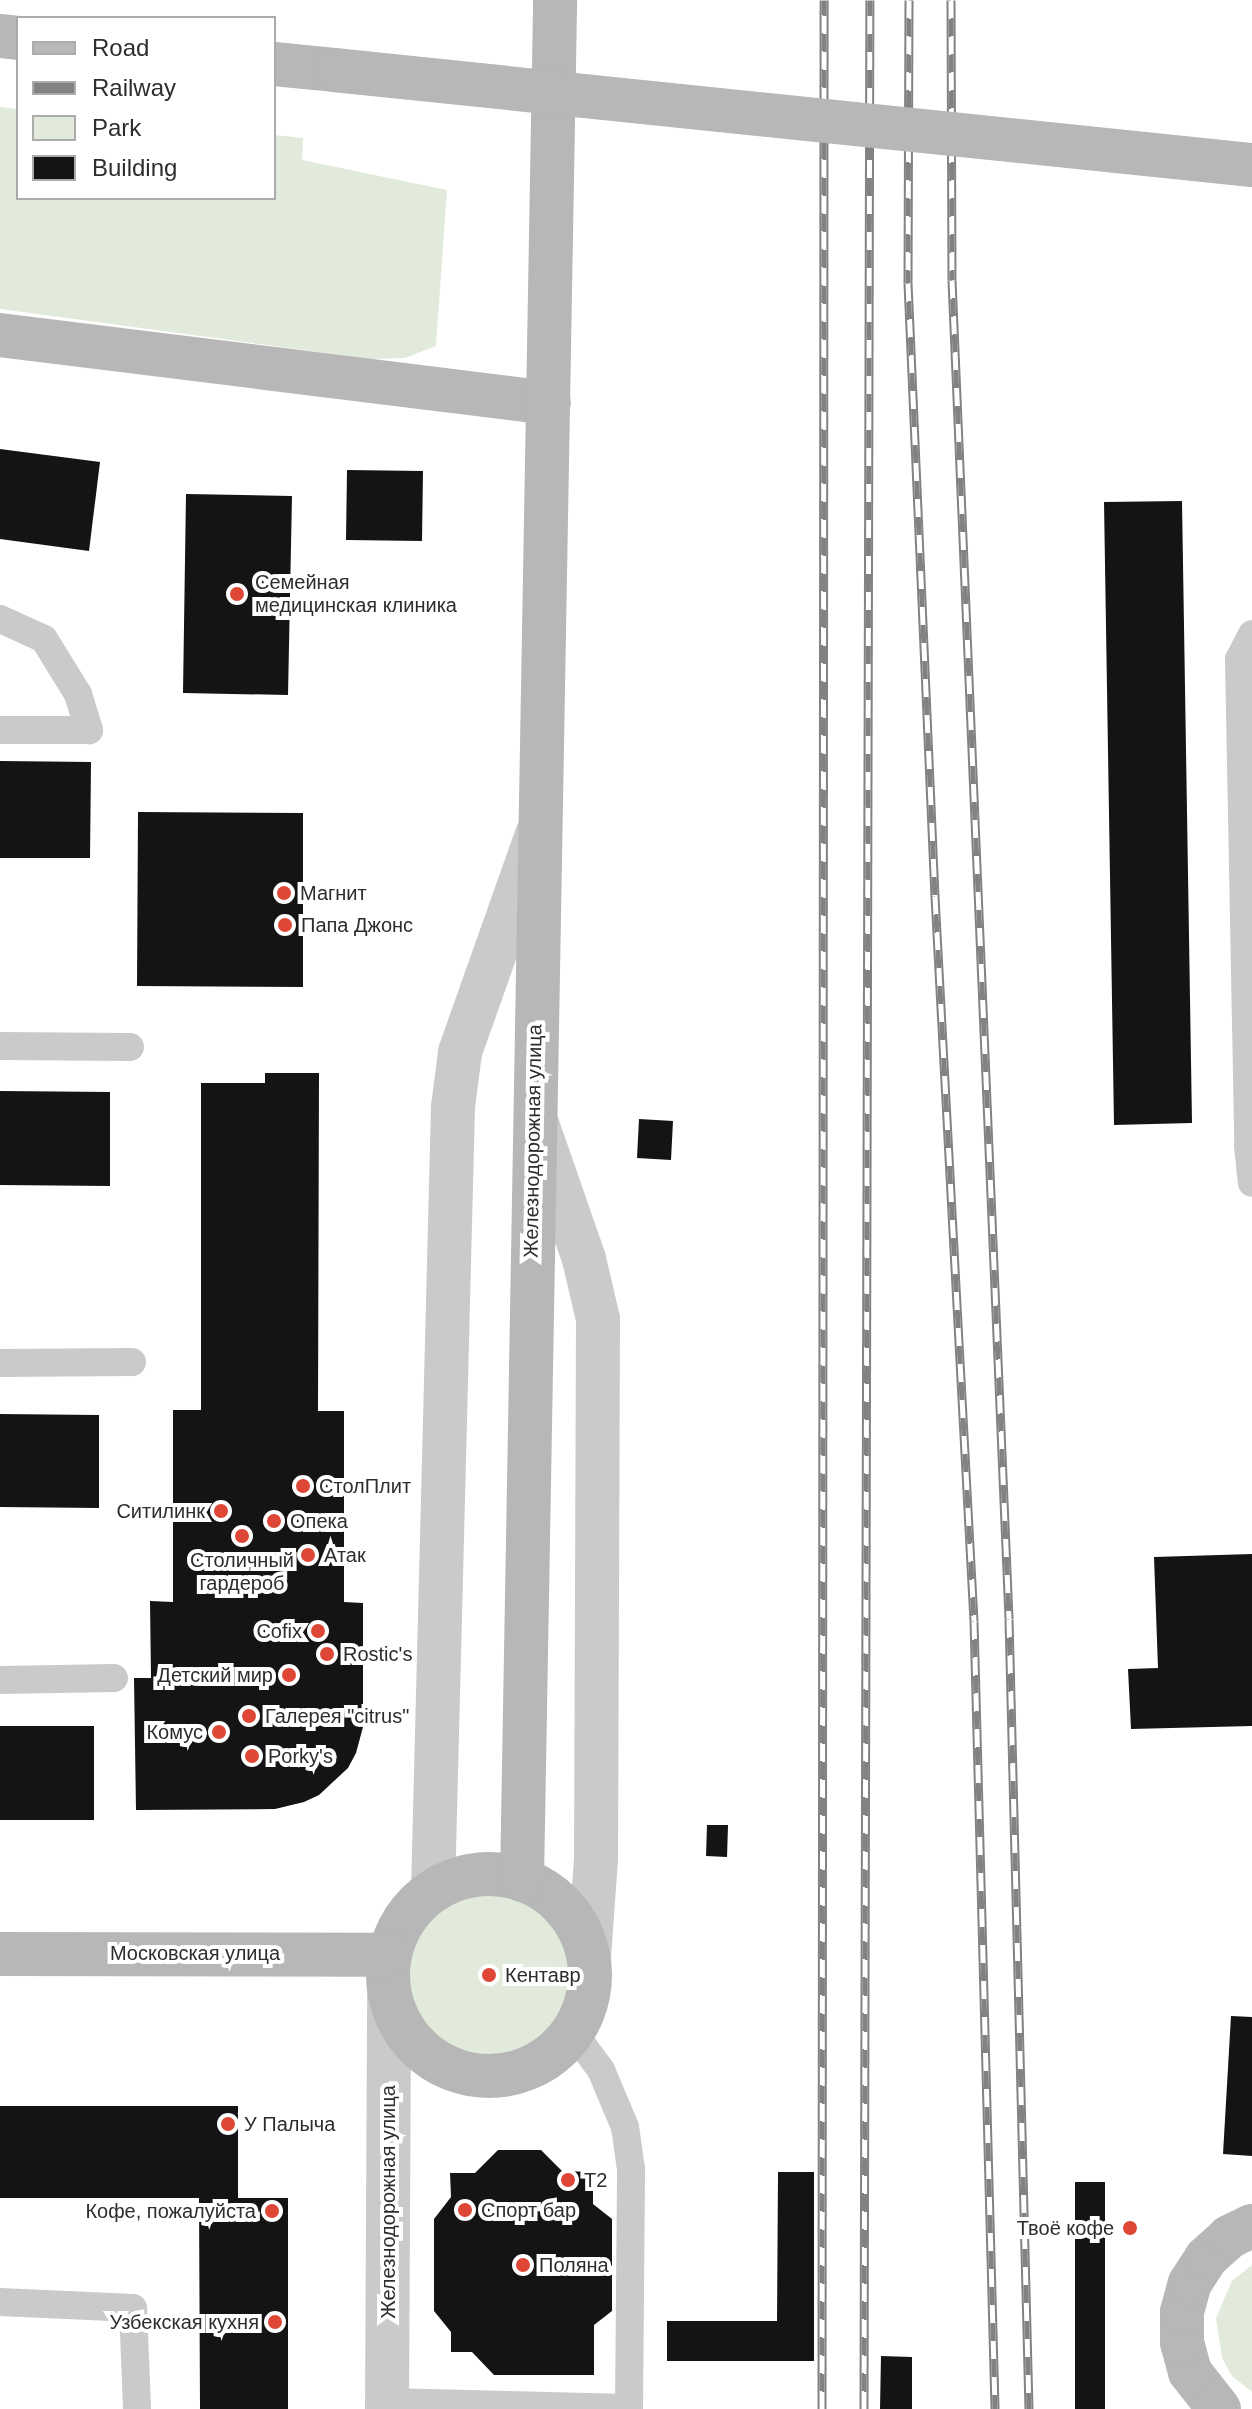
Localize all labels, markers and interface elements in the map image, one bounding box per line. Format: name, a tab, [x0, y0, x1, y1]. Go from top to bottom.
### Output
legend	[16, 16, 276, 200]
text: Road	[92, 34, 149, 61]
text: Railway	[92, 74, 176, 101]
text: Park	[92, 114, 141, 141]
text: Building	[92, 154, 177, 181]
place label: Семейная медицинская клиника	[255, 570, 457, 617]
marker: Семейная медицинская клиника	[226, 583, 248, 605]
place label: Магнит	[300, 881, 367, 905]
marker: Магнит	[275, 884, 293, 902]
place label: Папа Джонс	[301, 913, 413, 937]
marker: Папа Джонс	[276, 916, 294, 934]
street label: Железнодорожная улица	[519, 1024, 547, 1258]
place label: СтолПлит	[319, 1474, 411, 1498]
marker: СтолПлит	[294, 1477, 312, 1495]
place label: Ситилинк	[116, 1499, 205, 1523]
marker: Ситилинк	[212, 1502, 230, 1520]
place label: Опека	[290, 1509, 348, 1533]
marker: Опека	[265, 1512, 283, 1530]
marker: Столичный гардероб	[233, 1527, 251, 1545]
place label: Атак	[324, 1543, 366, 1567]
marker: Атак	[299, 1546, 317, 1564]
place label: Столичный гардероб	[190, 1548, 294, 1595]
place label: Cofix	[256, 1619, 302, 1643]
marker: Cofix	[309, 1622, 327, 1640]
place label: Rostic's	[343, 1642, 412, 1666]
marker: Rostic's	[318, 1645, 336, 1663]
place label: Детский мир	[157, 1663, 273, 1687]
marker: Детский мир	[280, 1666, 298, 1684]
place label: Галерея "citrus"	[265, 1704, 409, 1728]
marker: Галерея "citrus"	[240, 1707, 258, 1725]
place label: Комус	[146, 1720, 203, 1744]
marker: Комус	[210, 1723, 228, 1741]
place label: Porky's	[268, 1744, 333, 1768]
marker: Porky's	[243, 1747, 261, 1765]
street label: Московская улица	[110, 1941, 280, 1965]
place label: Кентавр	[505, 1963, 581, 1987]
marker: Кентавр	[480, 1966, 498, 1984]
street label: Железнодорожная улица	[376, 2085, 400, 2319]
place label: У Палыча	[244, 2112, 335, 2136]
marker: У Палыча	[219, 2115, 237, 2133]
place label: T2	[584, 2168, 607, 2192]
marker: T2	[559, 2171, 577, 2189]
place label: Спорт бар	[481, 2198, 576, 2222]
place label: Кофе, пожалуйста	[85, 2199, 256, 2223]
marker: Спорт бар	[456, 2201, 474, 2219]
marker: Кофе, пожалуйста	[263, 2202, 281, 2220]
place label: Твоё кофе	[1017, 2216, 1114, 2240]
marker: Твоё кофе	[1121, 2219, 1139, 2237]
place label: Поляна	[539, 2253, 609, 2277]
marker: Поляна	[514, 2256, 532, 2274]
place label: Узбекская кухня	[110, 2310, 259, 2334]
marker: Узбекская кухня	[266, 2313, 284, 2331]

